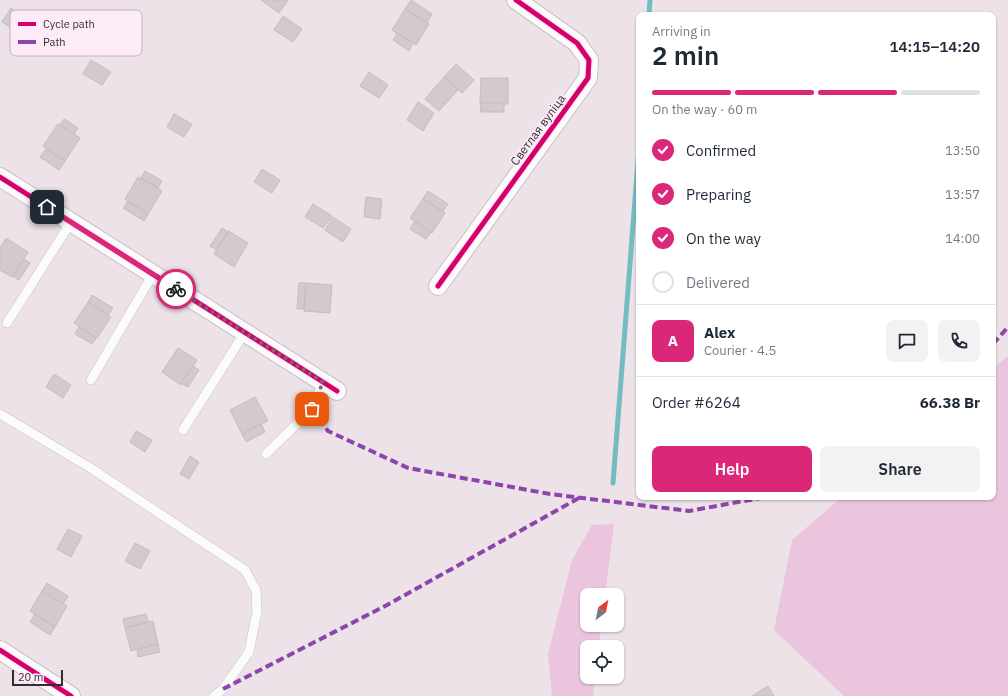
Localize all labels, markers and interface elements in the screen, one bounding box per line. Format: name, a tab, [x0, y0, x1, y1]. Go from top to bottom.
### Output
legend	[10, 10, 142, 56]
text: Cycle path	[43, 17, 95, 31]
text: Arriving in	[652, 23, 711, 40]
text: Path	[43, 35, 66, 49]
text: 14:15–14:20	[890, 37, 980, 56]
text: 2 min	[652, 38, 719, 72]
street label: Светлая вуліца	[507, 91, 569, 168]
text: On the way · 60 m	[652, 101, 757, 118]
icon: check	[652, 139, 674, 161]
text: Confirmed	[686, 141, 756, 160]
text: 13:50	[945, 142, 980, 159]
icon: check	[652, 183, 674, 205]
text: Preparing	[686, 185, 751, 204]
text: 13:57	[945, 186, 980, 203]
pin	[30, 190, 64, 224]
icon: home	[36, 196, 58, 218]
icon: check	[652, 227, 674, 249]
text: On the way	[686, 229, 761, 248]
text: 14:00	[945, 230, 980, 247]
courier	[156, 269, 196, 309]
text: Delivered	[686, 273, 750, 292]
icon: bike	[165, 278, 187, 300]
button: chat	[886, 320, 928, 362]
button: phone	[938, 320, 980, 362]
text: Alex	[704, 323, 735, 342]
text: A	[668, 331, 678, 350]
text: Courier · 4.5	[704, 342, 776, 359]
pin	[295, 392, 329, 426]
text: Order #6264	[652, 393, 741, 412]
text: 66.38 Br	[920, 393, 980, 412]
icon: bag	[301, 398, 323, 420]
button: Help	[652, 446, 812, 492]
button: Share	[820, 446, 980, 492]
north arrow	[580, 588, 624, 632]
map controls	[580, 588, 624, 684]
button: locate	[580, 640, 624, 684]
scale bar	[12, 668, 63, 687]
text: 20 m	[18, 670, 43, 684]

